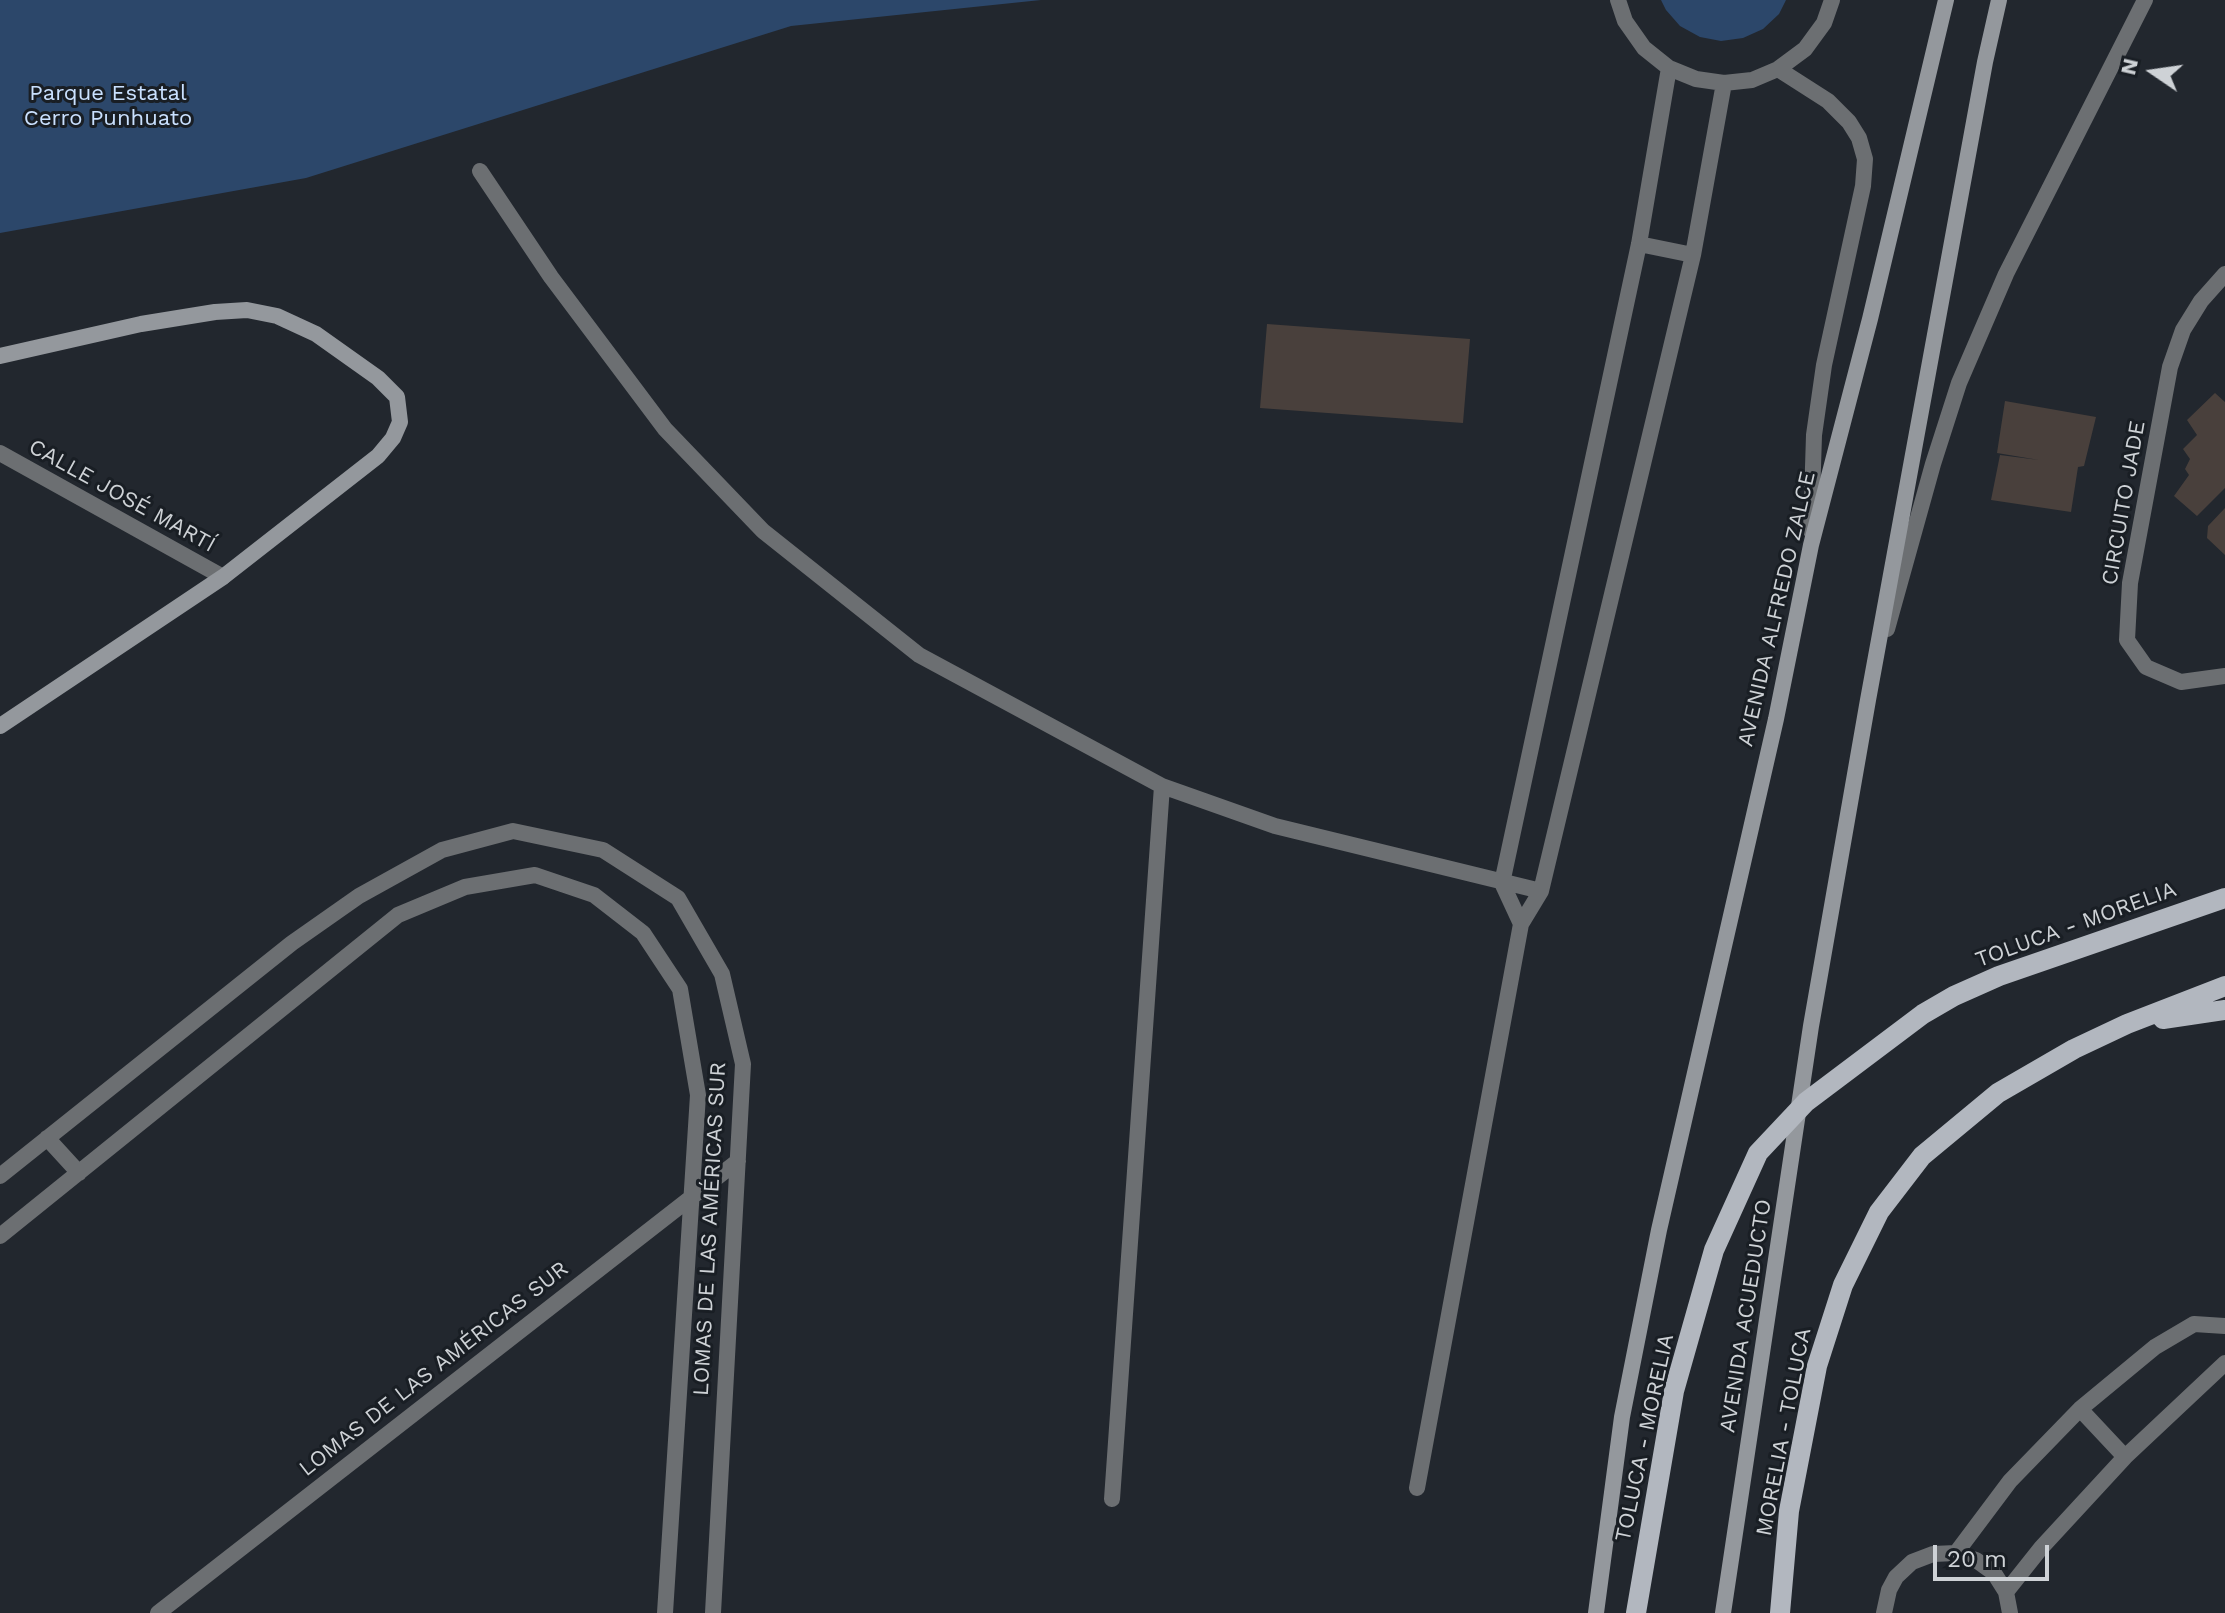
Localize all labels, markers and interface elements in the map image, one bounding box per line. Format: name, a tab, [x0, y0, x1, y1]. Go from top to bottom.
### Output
north arrow	[2113, 32, 2193, 112]
text: N	[2115, 56, 2143, 77]
park label: Parque Estatal Cerro Punhuato	[24, 81, 192, 132]
street label: CIRCUITO JADE	[2097, 419, 2151, 587]
street label: CALLE JOSÉ MARTÍ	[24, 434, 220, 558]
street label: AVENIDA ALFREDO ZALCE	[1732, 469, 1822, 749]
street label: TOLUCA - MORELIA	[1972, 876, 2180, 974]
street label: LOMAS DE LAS AMÉRICAS SUR	[688, 1061, 732, 1397]
street label: AVENIDA ACUEDUCTO	[1714, 1197, 1778, 1435]
street label: LOMAS DE LAS AMÉRICAS SUR	[294, 1256, 574, 1482]
street label: MORELIA - TOLUCA	[1751, 1326, 1817, 1538]
street label: TOLUCA - MORELIA	[1610, 1332, 1680, 1544]
scale bar	[1937, 1529, 2053, 1579]
text: 20 m	[1947, 1545, 2007, 1573]

